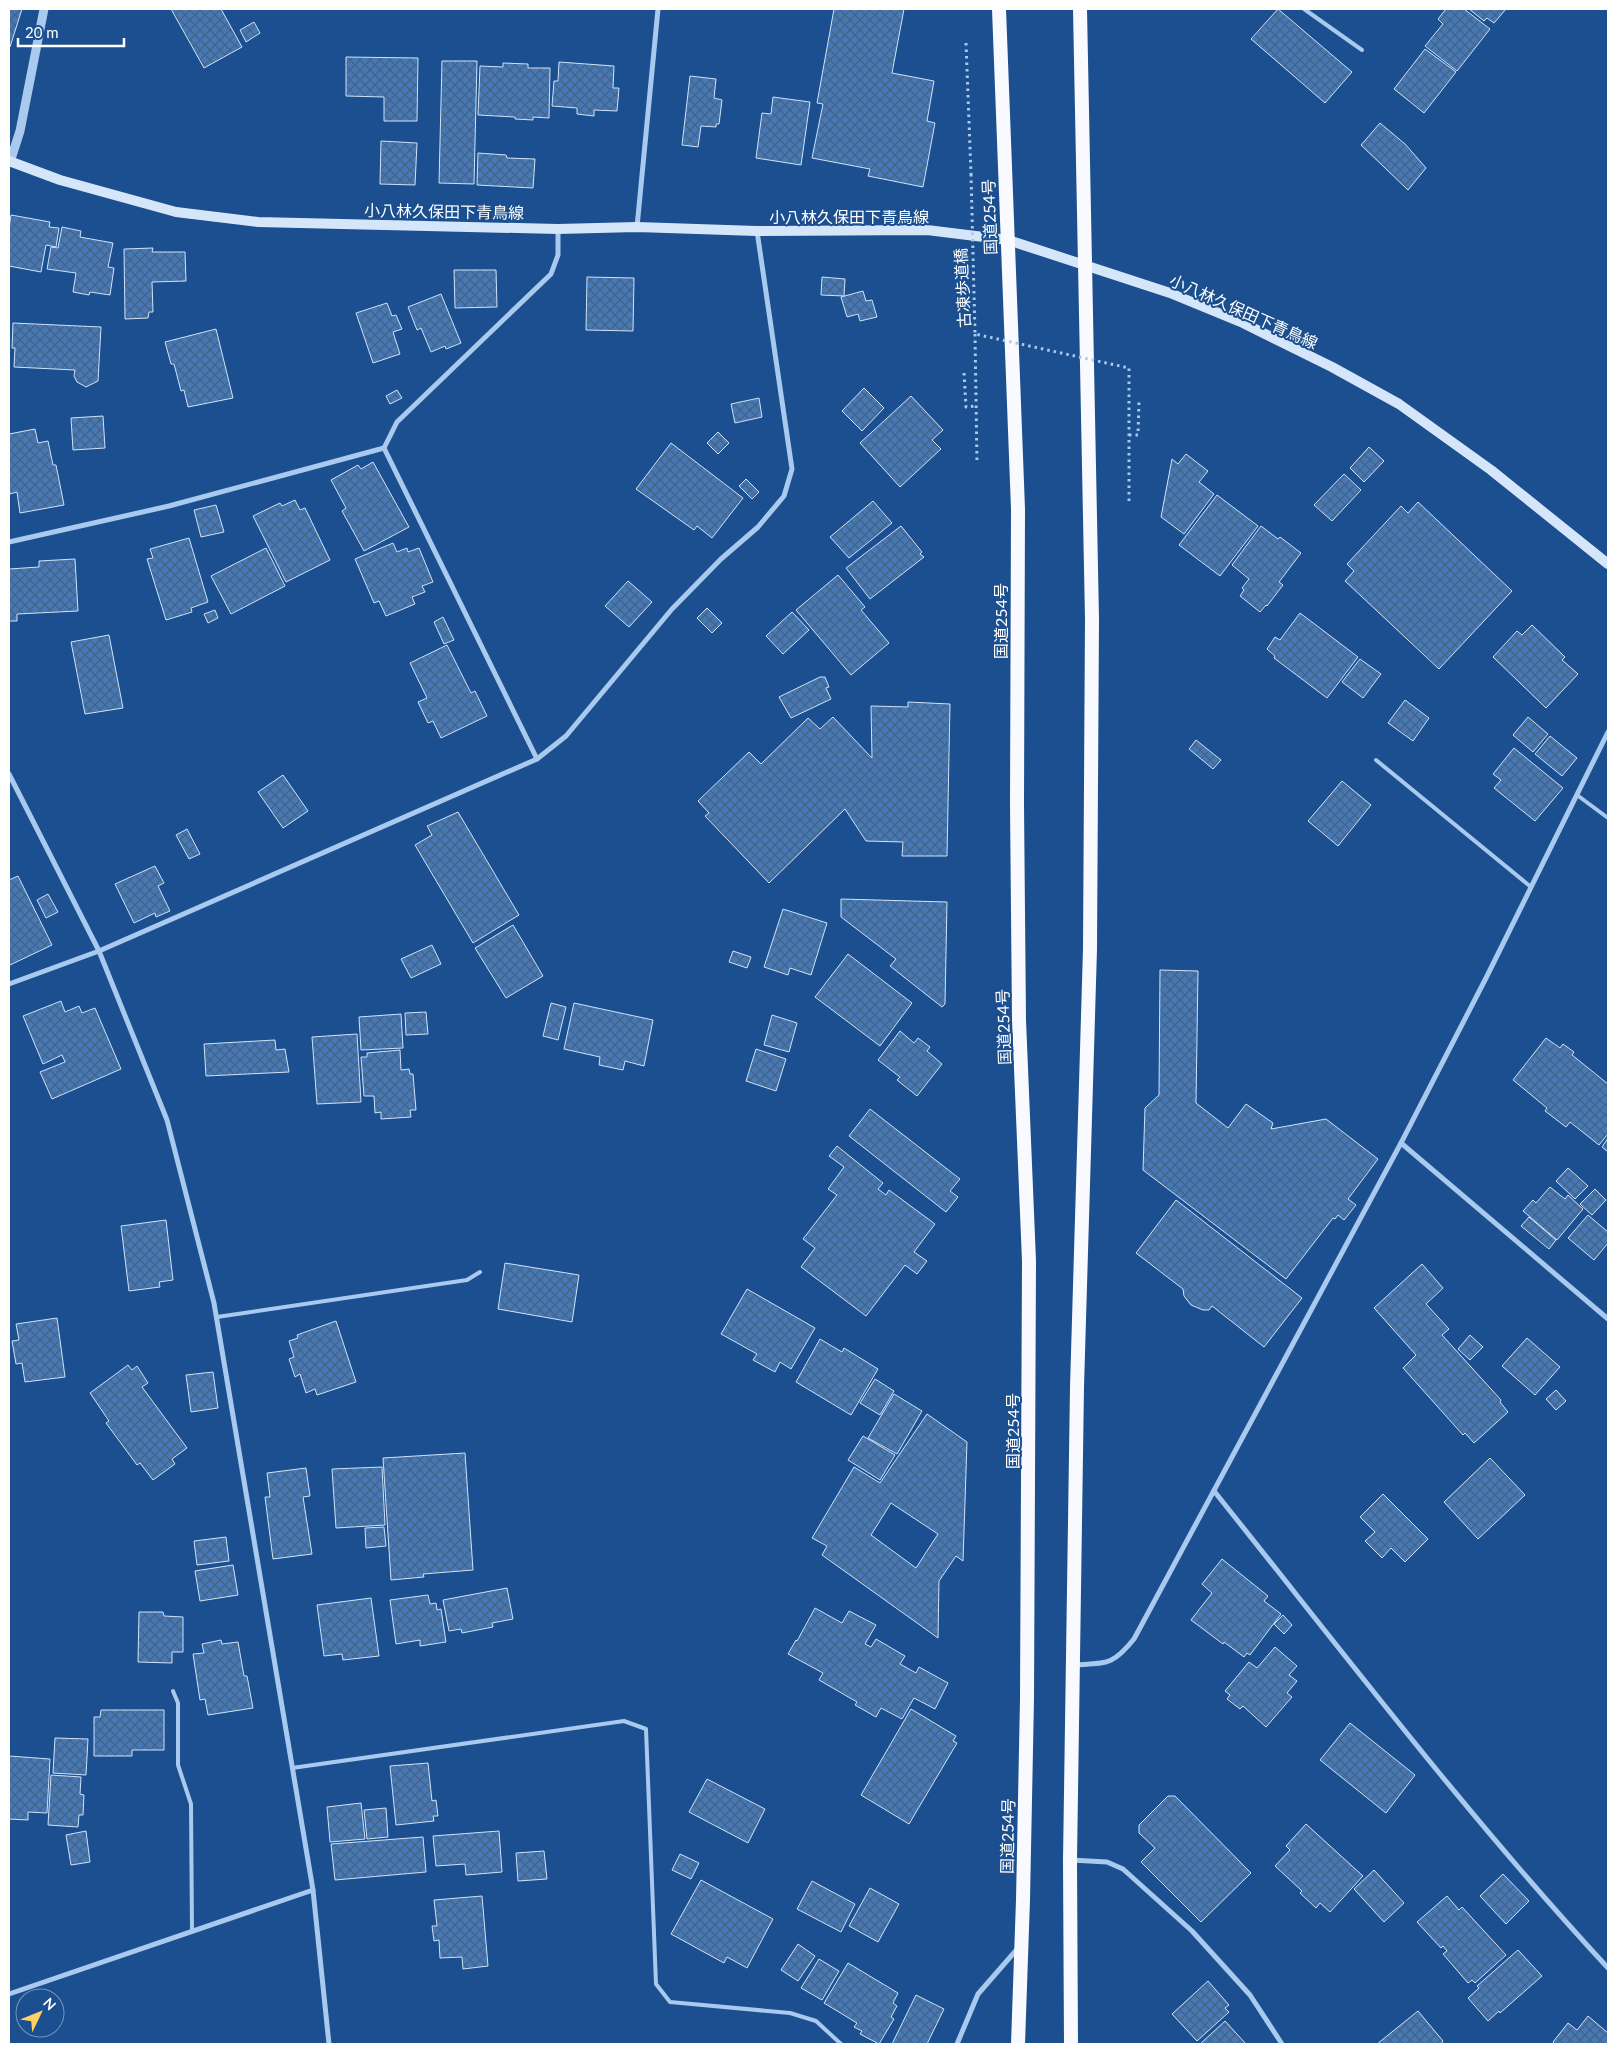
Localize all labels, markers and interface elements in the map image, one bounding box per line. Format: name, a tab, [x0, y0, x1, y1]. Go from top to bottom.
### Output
scale bar	[18, 15, 124, 47]
text: 20 m	[25, 23, 59, 41]
street label: 国道254号	[978, 179, 1000, 255]
street label: 小八林久保田下青鳥線	[364, 200, 524, 222]
street label: 小八林久保田下青鳥線	[769, 207, 929, 226]
street label: 古凍歩道橋	[950, 248, 974, 328]
street label: 小八林久保田下青鳥線	[1167, 270, 1321, 352]
street label: 国道254号	[991, 583, 1010, 659]
street label: 国道254号	[992, 989, 1014, 1065]
street label: 国道254号	[1003, 1393, 1022, 1469]
street label: 国道254号	[997, 1798, 1017, 1874]
north arrow	[15, 1988, 65, 2038]
text: N	[40, 1994, 60, 2014]

